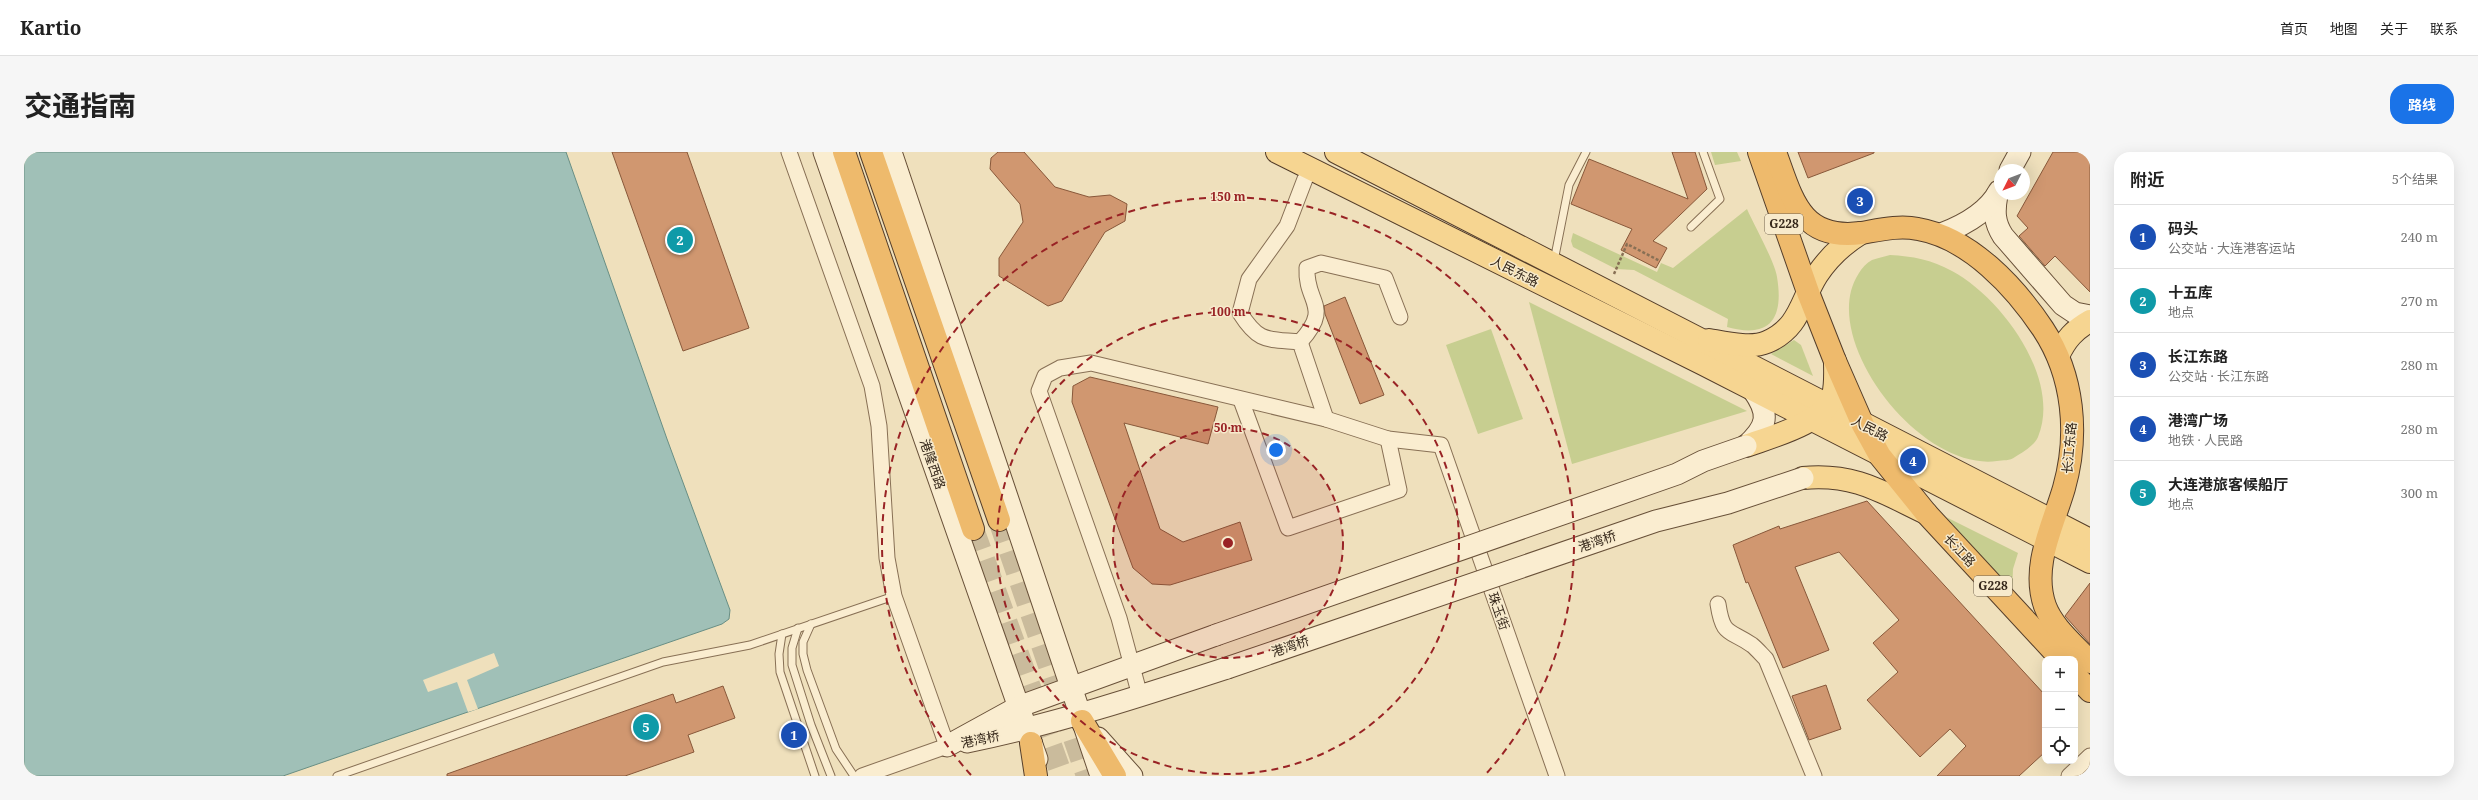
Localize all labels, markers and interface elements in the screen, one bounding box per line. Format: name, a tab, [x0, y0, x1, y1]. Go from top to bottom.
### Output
text: Kartio	[20, 15, 81, 41]
text: 首页	[2280, 19, 2308, 38]
text: 地图	[2330, 19, 2358, 38]
text: 关于	[2380, 19, 2408, 38]
text: 联系	[2430, 19, 2458, 38]
button: 路线	[2390, 84, 2454, 124]
text: 交通指南	[24, 86, 136, 124]
north arrow	[1994, 164, 2030, 200]
text: 附近	[2130, 168, 2164, 191]
text: 5个结果	[2392, 170, 2438, 188]
pin: 3	[1847, 186, 1873, 216]
text: 150 m	[1210, 188, 1246, 205]
road number: G228	[1765, 214, 1803, 234]
text: 码头	[2168, 218, 2198, 238]
pin: 2	[667, 225, 693, 255]
text: 1	[2139, 228, 2147, 246]
text: 240 m	[2401, 228, 2438, 246]
text: 公交站 · 大连港客运站	[2168, 239, 2295, 257]
street label: 人民东路	[1488, 251, 1542, 291]
text: 十五库	[2168, 282, 2213, 302]
text: 2	[2139, 292, 2147, 310]
text: 270 m	[2401, 292, 2438, 310]
text: 100 m	[1210, 303, 1246, 320]
text: 地点	[2168, 303, 2194, 321]
text: 长江东路	[2168, 346, 2228, 366]
text: 3	[2139, 356, 2147, 374]
text: 280 m	[2401, 356, 2438, 374]
text: 公交站 · 长江东路	[2168, 367, 2269, 385]
text: 港湾广场	[2168, 410, 2228, 430]
street label: 人民路	[1849, 411, 1891, 445]
text: 50 m	[1214, 419, 1242, 436]
text: 4	[2139, 420, 2147, 438]
text: 280 m	[2401, 420, 2438, 438]
street label: 长江东路	[2058, 421, 2080, 475]
text: 地铁 · 人民路	[2168, 431, 2243, 449]
street label: 港隆西路	[916, 436, 950, 492]
your location	[1266, 440, 1286, 460]
pin: 4	[1900, 446, 1926, 476]
text: 大连港旅客候船厅	[2168, 474, 2288, 494]
text: 5	[2139, 484, 2147, 502]
text: 300 m	[2401, 484, 2438, 502]
text: 地点	[2168, 495, 2194, 513]
street label: 港湾桥	[1576, 526, 1618, 556]
street label: 长江路	[1940, 530, 1980, 570]
centre of rings	[1221, 536, 1235, 550]
road number: G228	[1974, 576, 2012, 596]
street label: 珠玉街	[1484, 590, 1514, 632]
street label: 港湾桥	[1269, 631, 1311, 661]
map controls	[2042, 656, 2078, 764]
button: +	[2042, 656, 2078, 692]
button: −	[2042, 692, 2078, 728]
pin: 5	[633, 712, 659, 742]
pin: 1	[781, 720, 807, 750]
street label: 港湾桥	[959, 726, 1001, 752]
button: locate	[2042, 728, 2078, 764]

